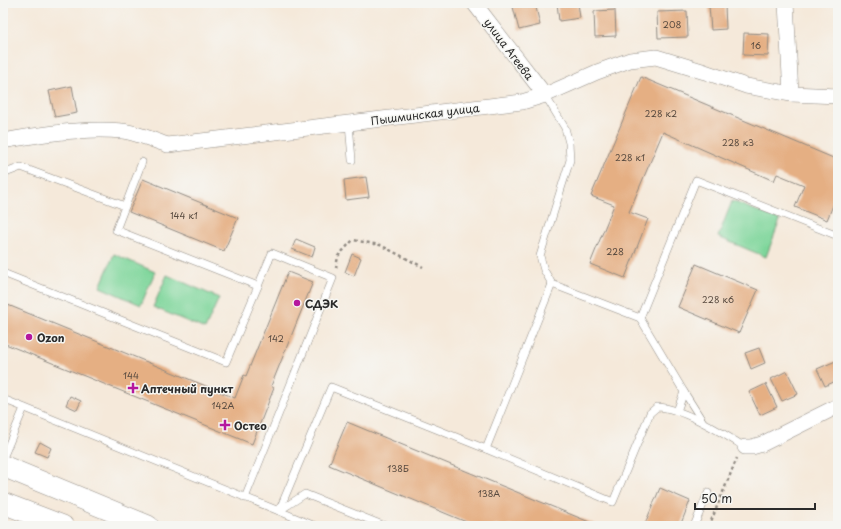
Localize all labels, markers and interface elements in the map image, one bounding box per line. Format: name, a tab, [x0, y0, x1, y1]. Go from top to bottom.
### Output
street label: улица Агеева	[480, 15, 538, 84]
house number: 208	[663, 17, 681, 31]
house number: 16	[751, 38, 761, 52]
street label: Пышминская улица	[370, 99, 480, 129]
house number: 228 к2	[645, 106, 677, 120]
house number: 228 к3	[722, 135, 754, 149]
house number: 228 к1	[615, 150, 645, 164]
house number: 144 к1	[170, 208, 198, 222]
house number: 228	[606, 244, 624, 258]
house number: 228 к6	[702, 292, 734, 306]
place label: СДЭК	[305, 295, 338, 312]
marker: СДЭК	[292, 298, 302, 308]
place label: Ozon	[37, 329, 65, 346]
house number: 142	[268, 331, 284, 345]
marker: Ozon	[24, 332, 34, 342]
house number: 144	[123, 368, 139, 382]
place label: Аптечный пункт	[141, 380, 234, 397]
marker: Аптечный пункт	[128, 383, 138, 393]
house number: 142А	[212, 398, 235, 412]
place label: Остео	[234, 417, 267, 434]
marker: Остео	[219, 419, 231, 431]
house number: 138Б	[387, 461, 409, 475]
scale bar	[695, 485, 815, 511]
house number: 138А	[478, 486, 500, 500]
text: 50 m	[701, 489, 732, 507]

